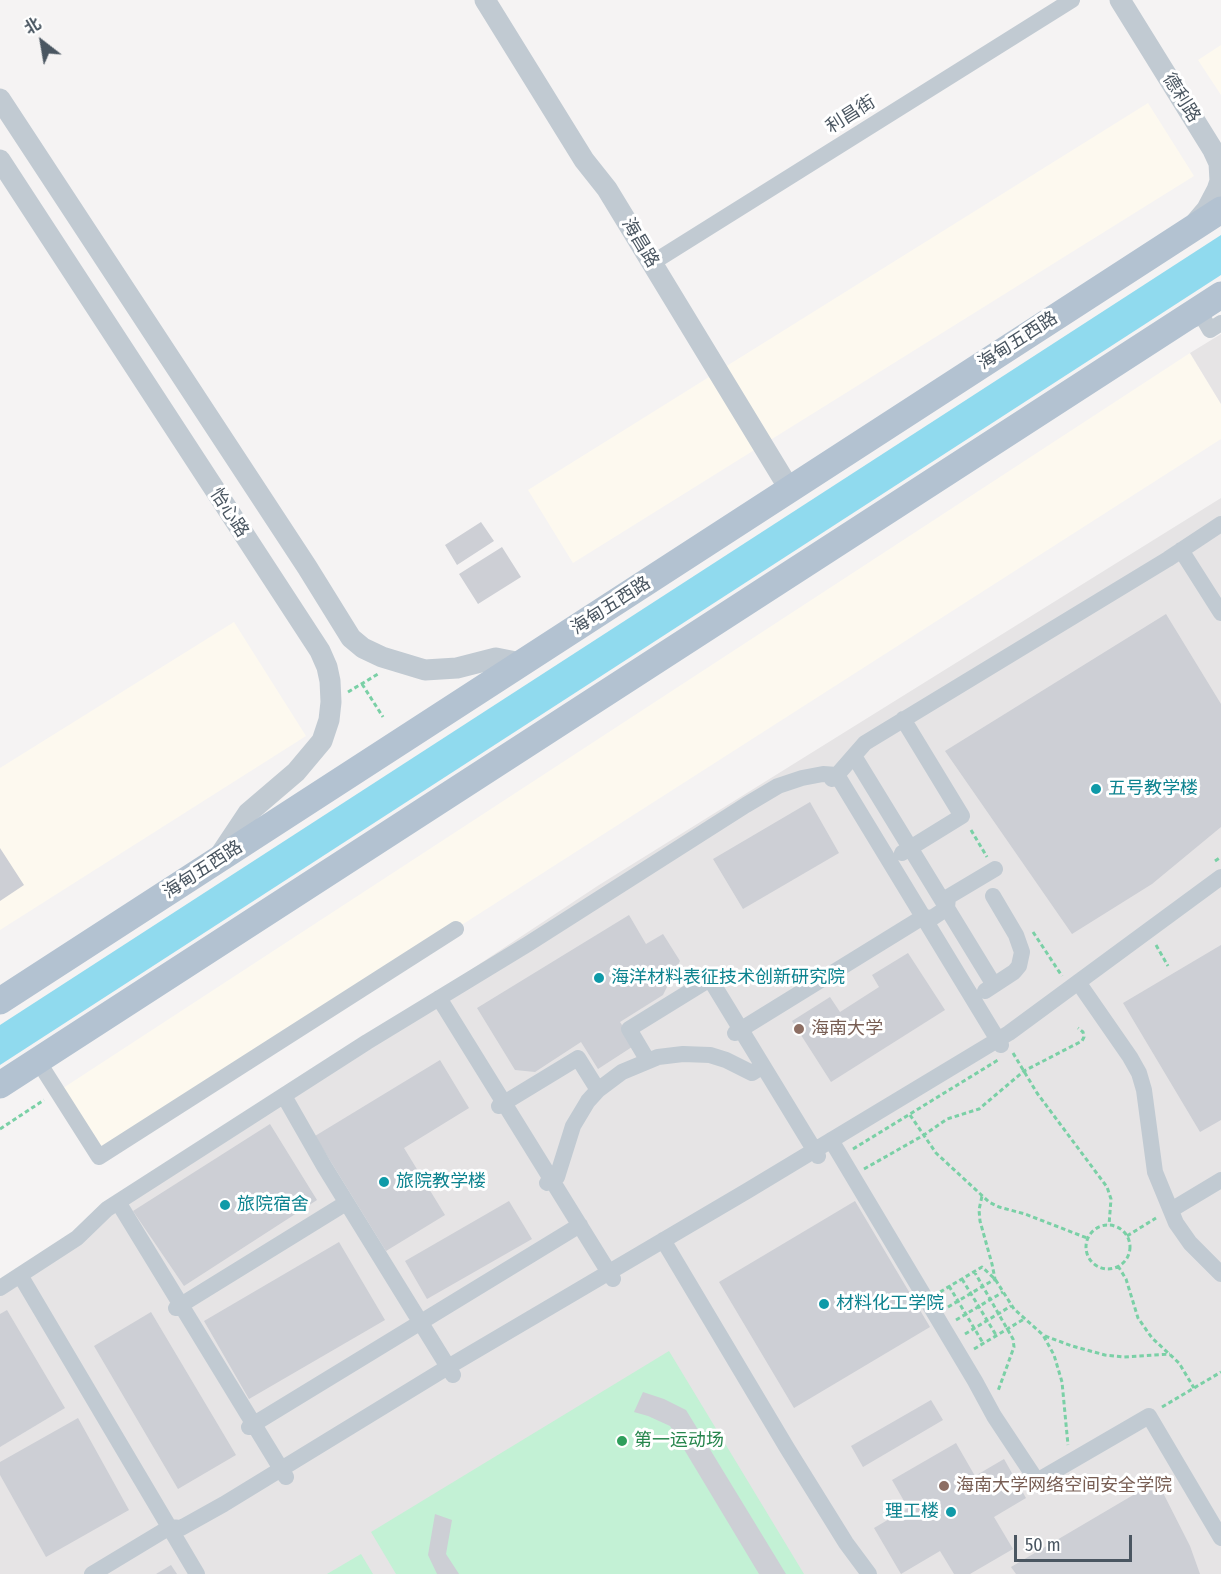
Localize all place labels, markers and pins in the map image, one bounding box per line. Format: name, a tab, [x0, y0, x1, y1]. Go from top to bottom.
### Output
place label: 五号教学楼	[1108, 778, 1198, 800]
marker: 五号教学楼	[1089, 782, 1103, 796]
place label: 海洋材料表征技术创新研究院	[611, 967, 845, 989]
marker: 海洋材料表征技术创新研究院	[592, 971, 606, 985]
place label: 海南大学	[811, 1018, 883, 1040]
marker: 海南大学	[792, 1022, 806, 1036]
place label: 旅院教学楼	[396, 1171, 486, 1193]
marker: 旅院教学楼	[377, 1175, 391, 1189]
place label: 旅院宿舍	[237, 1194, 309, 1216]
marker: 旅院宿舍	[218, 1198, 232, 1212]
place label: 材料化工学院	[836, 1293, 944, 1315]
marker: 材料化工学院	[817, 1297, 831, 1311]
place label: 第一运动场	[634, 1430, 724, 1452]
marker: 第一运动场	[615, 1434, 629, 1448]
place label: 海南大学网络空间安全学院	[956, 1475, 1172, 1497]
marker: 海南大学网络空间安全学院	[937, 1479, 951, 1493]
place label: 理工楼	[885, 1501, 939, 1523]
marker: 理工楼	[944, 1505, 958, 1519]

